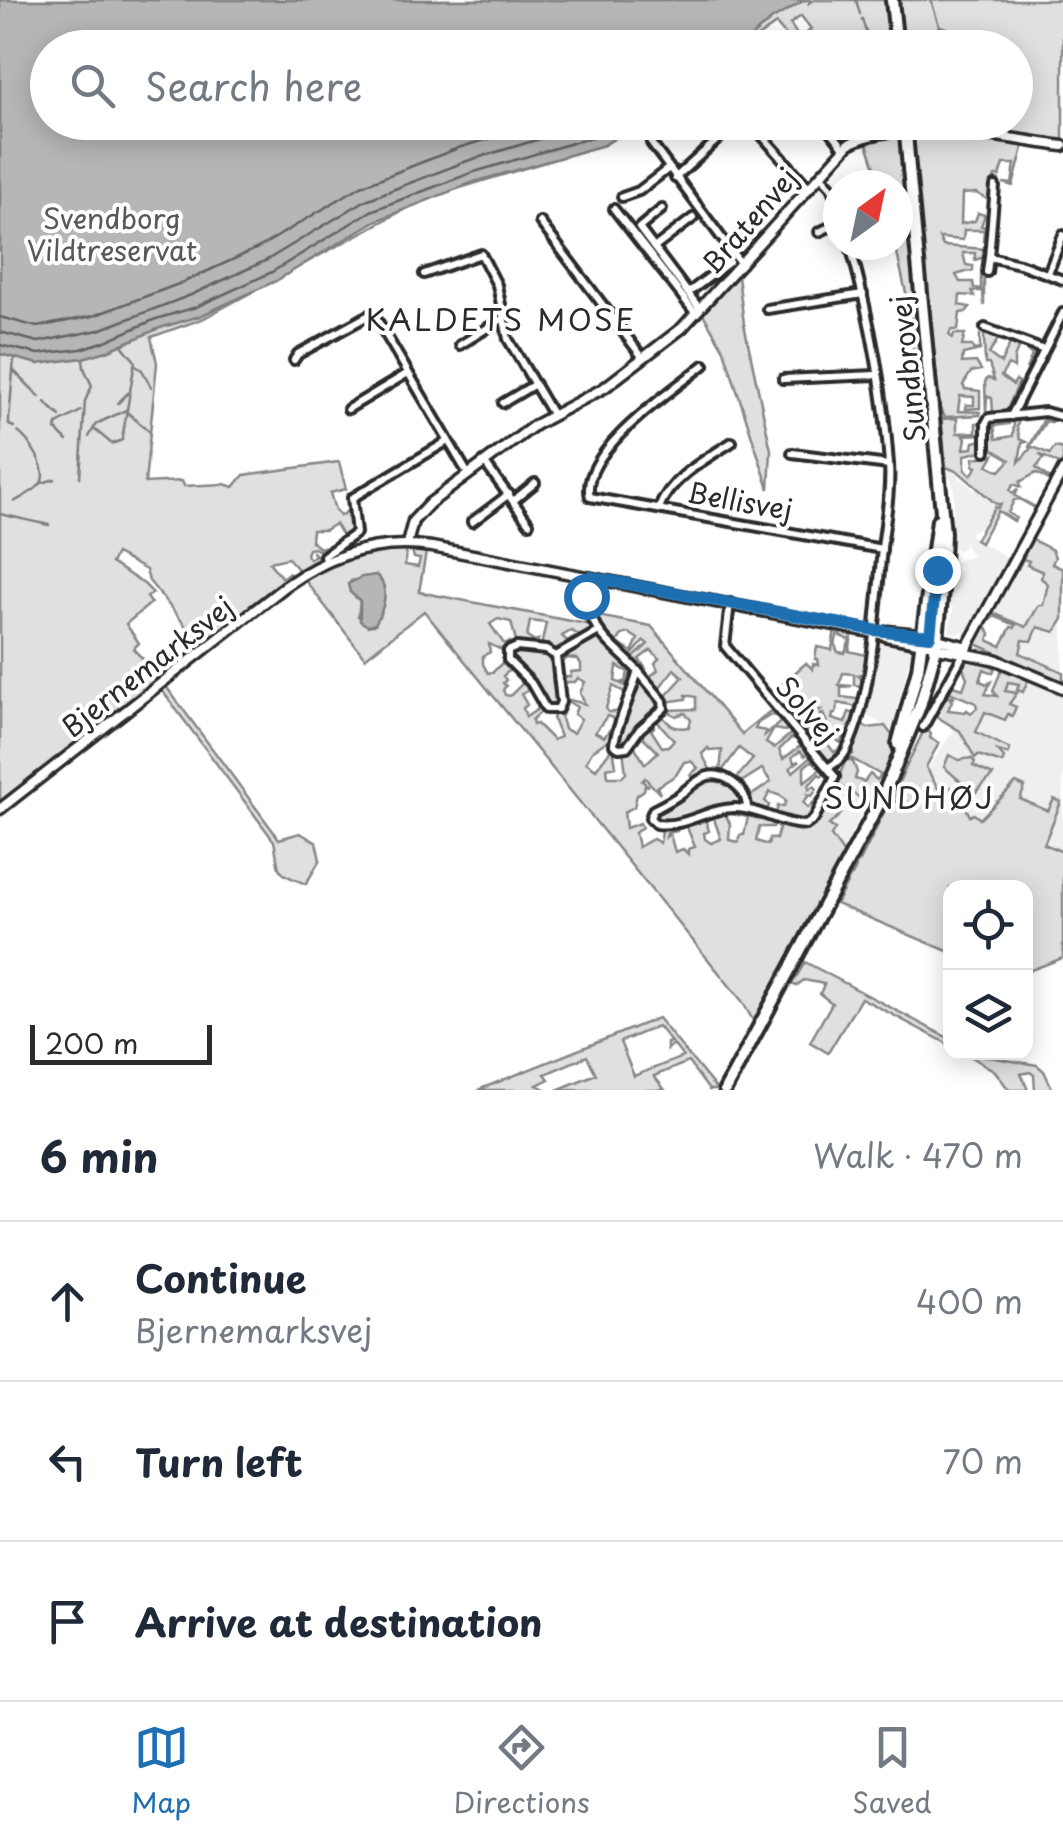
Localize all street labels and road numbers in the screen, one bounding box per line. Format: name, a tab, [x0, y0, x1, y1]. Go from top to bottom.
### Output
street label: Bratenvej	[691, 157, 807, 283]
street label: Sundbrovej	[878, 293, 936, 445]
street label: Bellisvej	[684, 470, 796, 530]
street label: Bjernemarksvej	[52, 585, 242, 747]
street label: Solvej	[766, 666, 850, 752]

